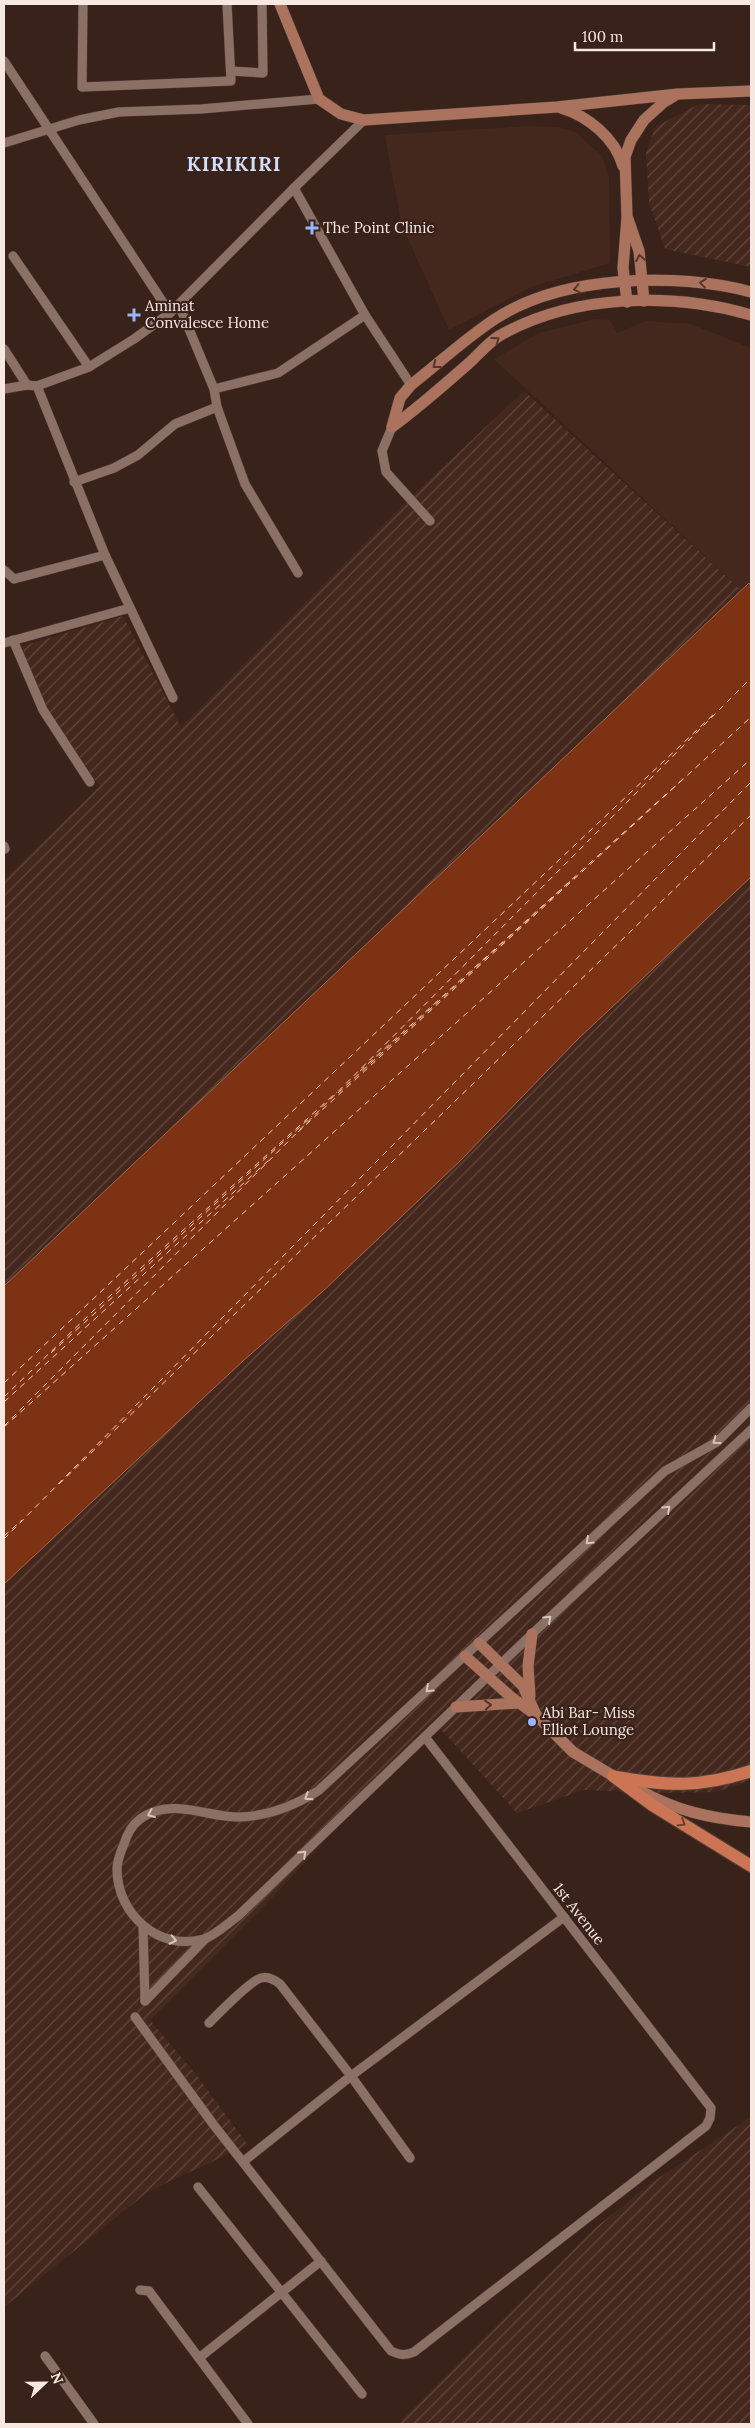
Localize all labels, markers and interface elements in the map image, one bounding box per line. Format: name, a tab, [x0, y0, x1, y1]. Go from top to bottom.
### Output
scale bar	[575, 20, 714, 52]
text: 100 m	[582, 27, 623, 46]
district label: KIRIKIRI	[187, 151, 281, 176]
place label: The Point Clinic	[323, 218, 434, 237]
marker: The Point Clinic	[305, 221, 319, 235]
one-way arrow	[635, 254, 645, 263]
one-way arrow	[699, 278, 707, 289]
one-way arrow	[572, 283, 581, 294]
place label: Aminat Convalesce Home	[144, 296, 269, 332]
marker: Aminat Convalesce Home	[127, 308, 141, 322]
one-way arrow	[490, 337, 500, 346]
one-way arrow	[433, 360, 442, 368]
one-way arrow	[713, 1436, 722, 1444]
one-way arrow	[662, 1506, 671, 1515]
one-way arrow	[586, 1535, 595, 1544]
one-way arrow	[542, 1616, 551, 1625]
one-way arrow	[426, 1683, 435, 1692]
one-way arrow	[484, 1699, 492, 1710]
place label: Abi Bar- Miss Elliot Lounge	[541, 1703, 635, 1739]
marker: Abi Bar- Miss Elliot Lounge	[526, 1716, 538, 1728]
one-way arrow	[305, 1791, 314, 1800]
one-way arrow	[147, 1807, 156, 1818]
one-way arrow	[677, 1817, 686, 1827]
one-way arrow	[297, 1851, 306, 1860]
street label: 1st Avenue	[549, 1879, 609, 1948]
one-way arrow	[168, 1934, 177, 1945]
north arrow	[20, 2358, 70, 2408]
text: N	[47, 2370, 67, 2387]

